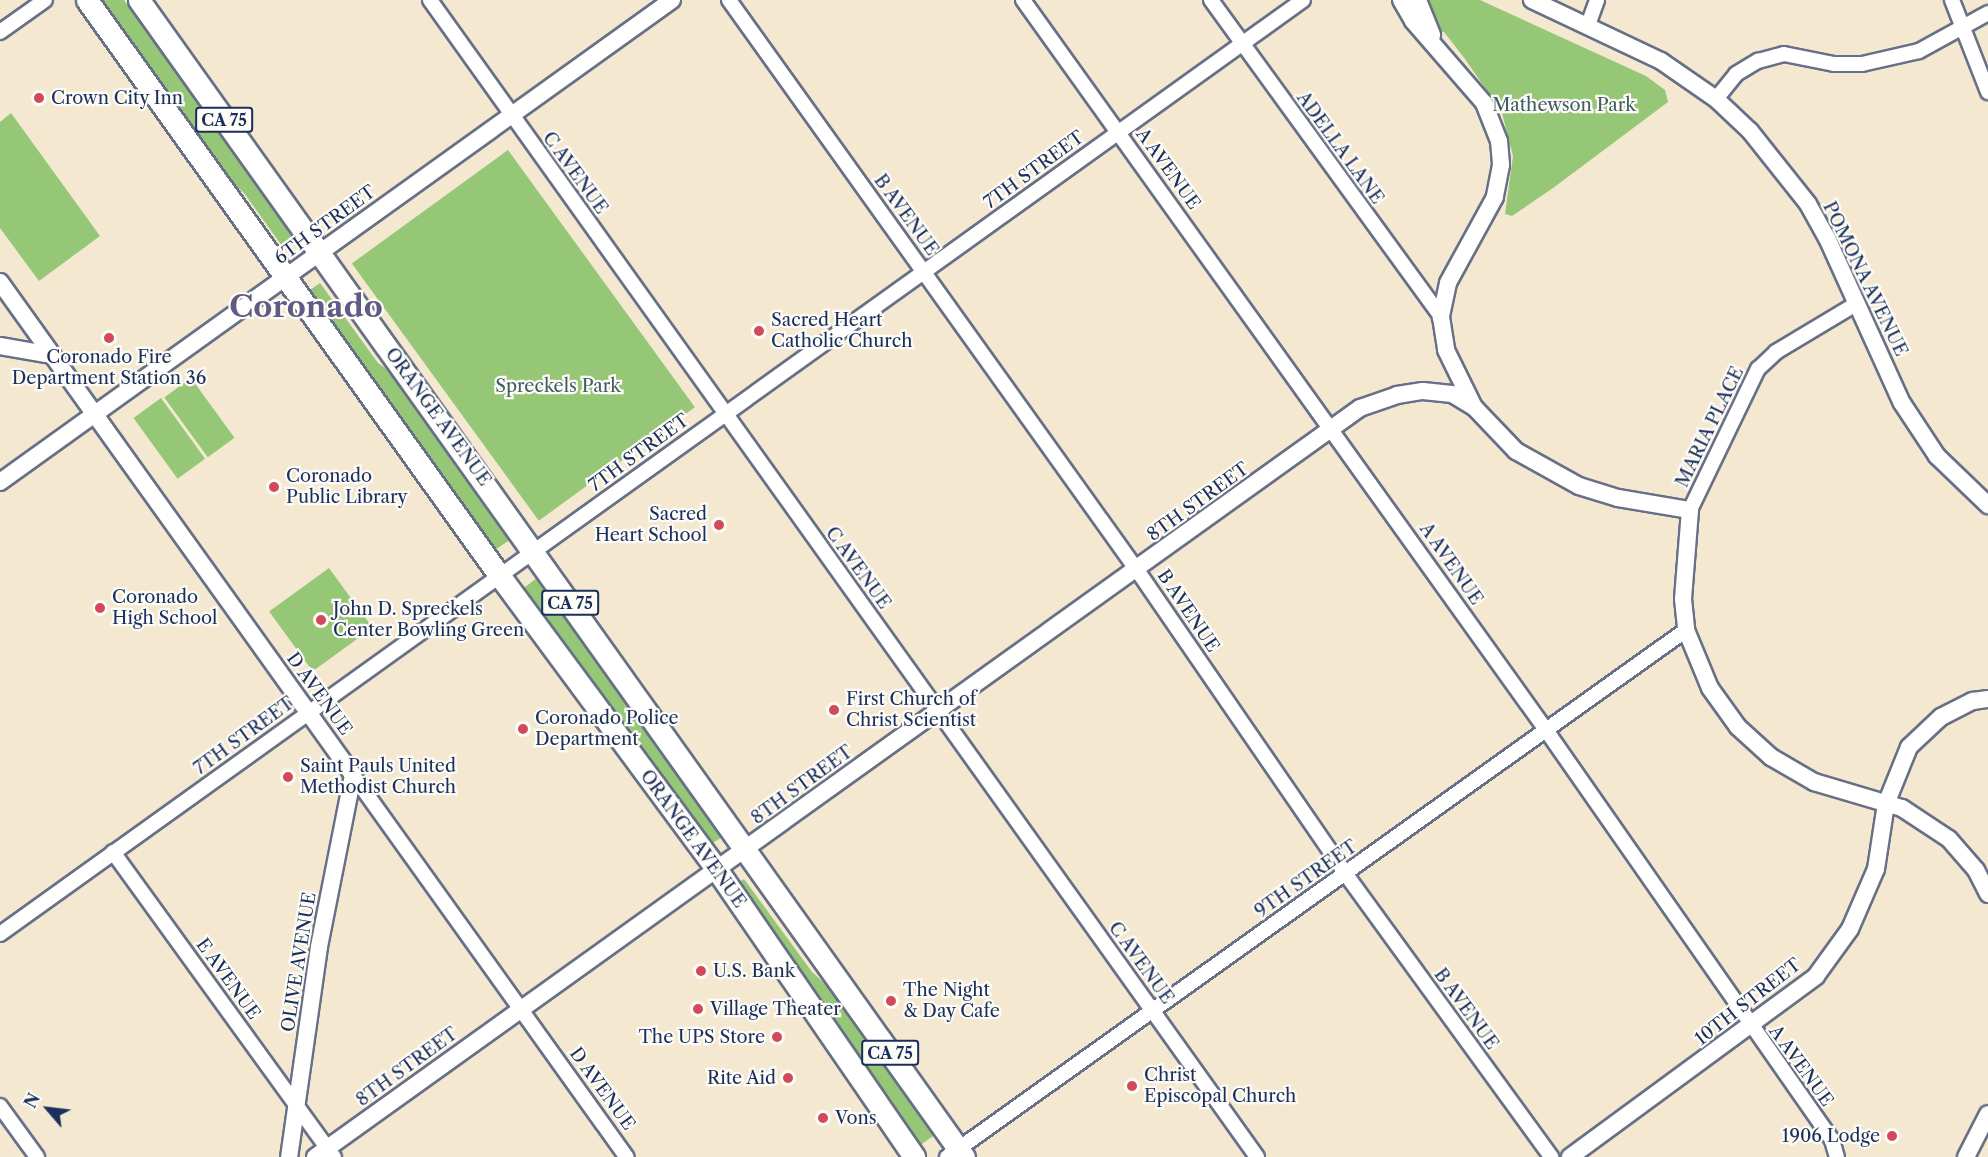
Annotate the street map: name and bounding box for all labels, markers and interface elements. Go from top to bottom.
place label: Crown City Inn [51,87,184,109]
street label: ADELLA LANE [1292,87,1388,209]
marker: Crown City Inn [32,91,46,105]
park label: Mathewson Park [1492,94,1636,116]
road number: CA 75 [194,107,254,133]
street label: A AVENUE [1131,124,1205,214]
street label: 7TH STREET [980,126,1088,214]
street label: C AVENUE [538,127,612,219]
street label: B AVENUE [869,170,943,260]
street label: 6TH STREET [270,181,380,269]
street label: POMONA AVENUE [1818,198,1912,360]
district label: Coronado [229,289,383,325]
place label: Sacred Heart Catholic Church [771,310,912,352]
marker: Sacred Heart Catholic Church [752,324,766,338]
marker: Coronado Fire Department Station 36 [102,331,116,345]
street label: ORANGE AVENUE [380,343,496,491]
place label: Coronado Fire Department Station 36 [12,347,206,389]
street label: MARIA PLACE [1671,363,1749,491]
park label: Spreckels Park [495,375,621,397]
street label: 7TH STREET [585,409,693,497]
street label: 8TH STREET [1143,458,1253,546]
place label: Coronado Public Library [286,466,408,508]
marker: Coronado Public Library [267,480,281,494]
place label: Sacred Heart School [595,504,707,546]
marker: Sacred Heart School [712,518,726,532]
street label: A AVENUE [1414,518,1488,610]
street label: C AVENUE [821,522,895,614]
street label: B AVENUE [1152,565,1224,657]
place label: Coronado High School [112,587,217,630]
road number: CA 75 [540,590,600,616]
place label: John D. Spreckels Center Bowling Green [333,599,525,642]
marker: Coronado High School [93,601,107,615]
marker: John D. Spreckels Center Bowling Green [314,613,328,627]
street label: D AVENUE [282,648,356,740]
place label: First Church of Christ Scientist [846,689,976,732]
street label: 7TH STREET [190,692,298,780]
marker: First Church of Christ Scientist [827,703,841,717]
place label: Coronado Police Department [535,708,679,750]
marker: Coronado Police Department [516,722,530,736]
street label: 8TH STREET [747,741,857,829]
place label: Saint Pauls United Methodist Church [300,756,456,798]
street label: ORANGE AVENUE [635,765,751,913]
marker: Saint Pauls United Methodist Church [281,770,295,784]
street label: 9TH STREET [1251,836,1361,922]
street label: OLIVE AVENUE [277,890,321,1034]
street label: C AVENUE [1104,917,1178,1009]
street label: E AVENUE [191,934,265,1024]
street label: 10TH STREET [1691,954,1805,1050]
place label: U.S. Bank [713,960,795,982]
marker: U.S. Bank [694,964,708,978]
street label: B AVENUE [1429,964,1503,1054]
place label: The Night & Day Cafe [903,980,1000,1022]
marker: The Night & Day Cafe [884,994,898,1008]
place label: Village Theater [710,998,841,1020]
marker: Village Theater [691,1002,705,1016]
street label: A AVENUE [1764,1021,1838,1111]
street label: 8TH STREET [352,1023,462,1111]
place label: The UPS Store [638,1026,765,1048]
marker: The UPS Store [770,1030,784,1044]
road number: CA 75 [860,1040,920,1066]
street label: D AVENUE [565,1043,639,1135]
place label: Christ Episcopal Church [1144,1065,1296,1108]
place label: Rite Aid [706,1067,776,1089]
marker: Rite Aid [781,1071,795,1085]
north arrow [18,1079,78,1139]
marker: Christ Episcopal Church [1125,1079,1139,1093]
text: N [20,1090,44,1111]
place label: Vons [835,1107,877,1129]
marker: Vons [816,1111,830,1125]
place label: 1906 Lodge [1782,1125,1880,1147]
marker: 1906 Lodge [1885,1129,1899,1143]

